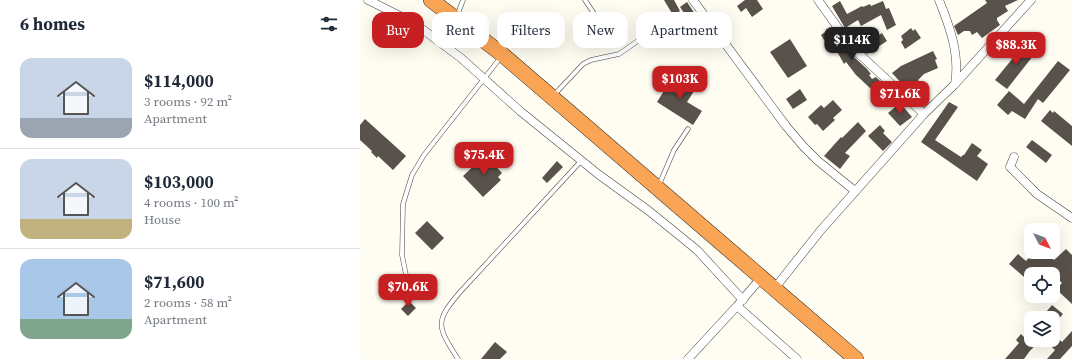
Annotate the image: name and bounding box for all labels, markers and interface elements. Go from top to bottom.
text: 6 homes [20,12,85,36]
chip: Buy [372,12,424,48]
chip: Rent [432,12,489,48]
chip: Filters [497,12,565,48]
chip: New [573,12,628,48]
chip: Apartment [636,12,732,48]
icon: filters [318,13,340,35]
pin: $114K [824,27,880,61]
text: $114K [833,31,871,48]
pin: $88.3K [983,32,1049,66]
text: $88.3K [995,36,1037,53]
pin: $103K [652,66,708,100]
text: $114,000 [144,69,214,93]
text: $103K [661,70,699,87]
icon: home [52,74,100,122]
pin: $71.6K [867,81,933,115]
text: $71.6K [879,85,921,102]
text: 3 rooms · 92 m² [144,93,232,110]
text: Apartment [144,110,207,127]
pin: $75.4K [451,142,517,176]
text: $75.4K [463,146,505,163]
text: $103,000 [144,170,214,194]
icon: home [52,175,100,223]
text: 4 rooms · 100 m² [144,194,239,211]
text: House [144,211,181,228]
north arrow [1024,223,1060,259]
map controls [1024,223,1060,347]
button: locate [1024,267,1060,303]
text: $71,600 [144,270,204,294]
pin: $70.6K [375,274,441,308]
icon: home [52,275,100,323]
text: $70.6K [387,278,429,295]
text: 2 rooms · 58 m² [144,294,232,311]
text: Apartment [144,311,207,328]
button: layers [1024,311,1060,347]

